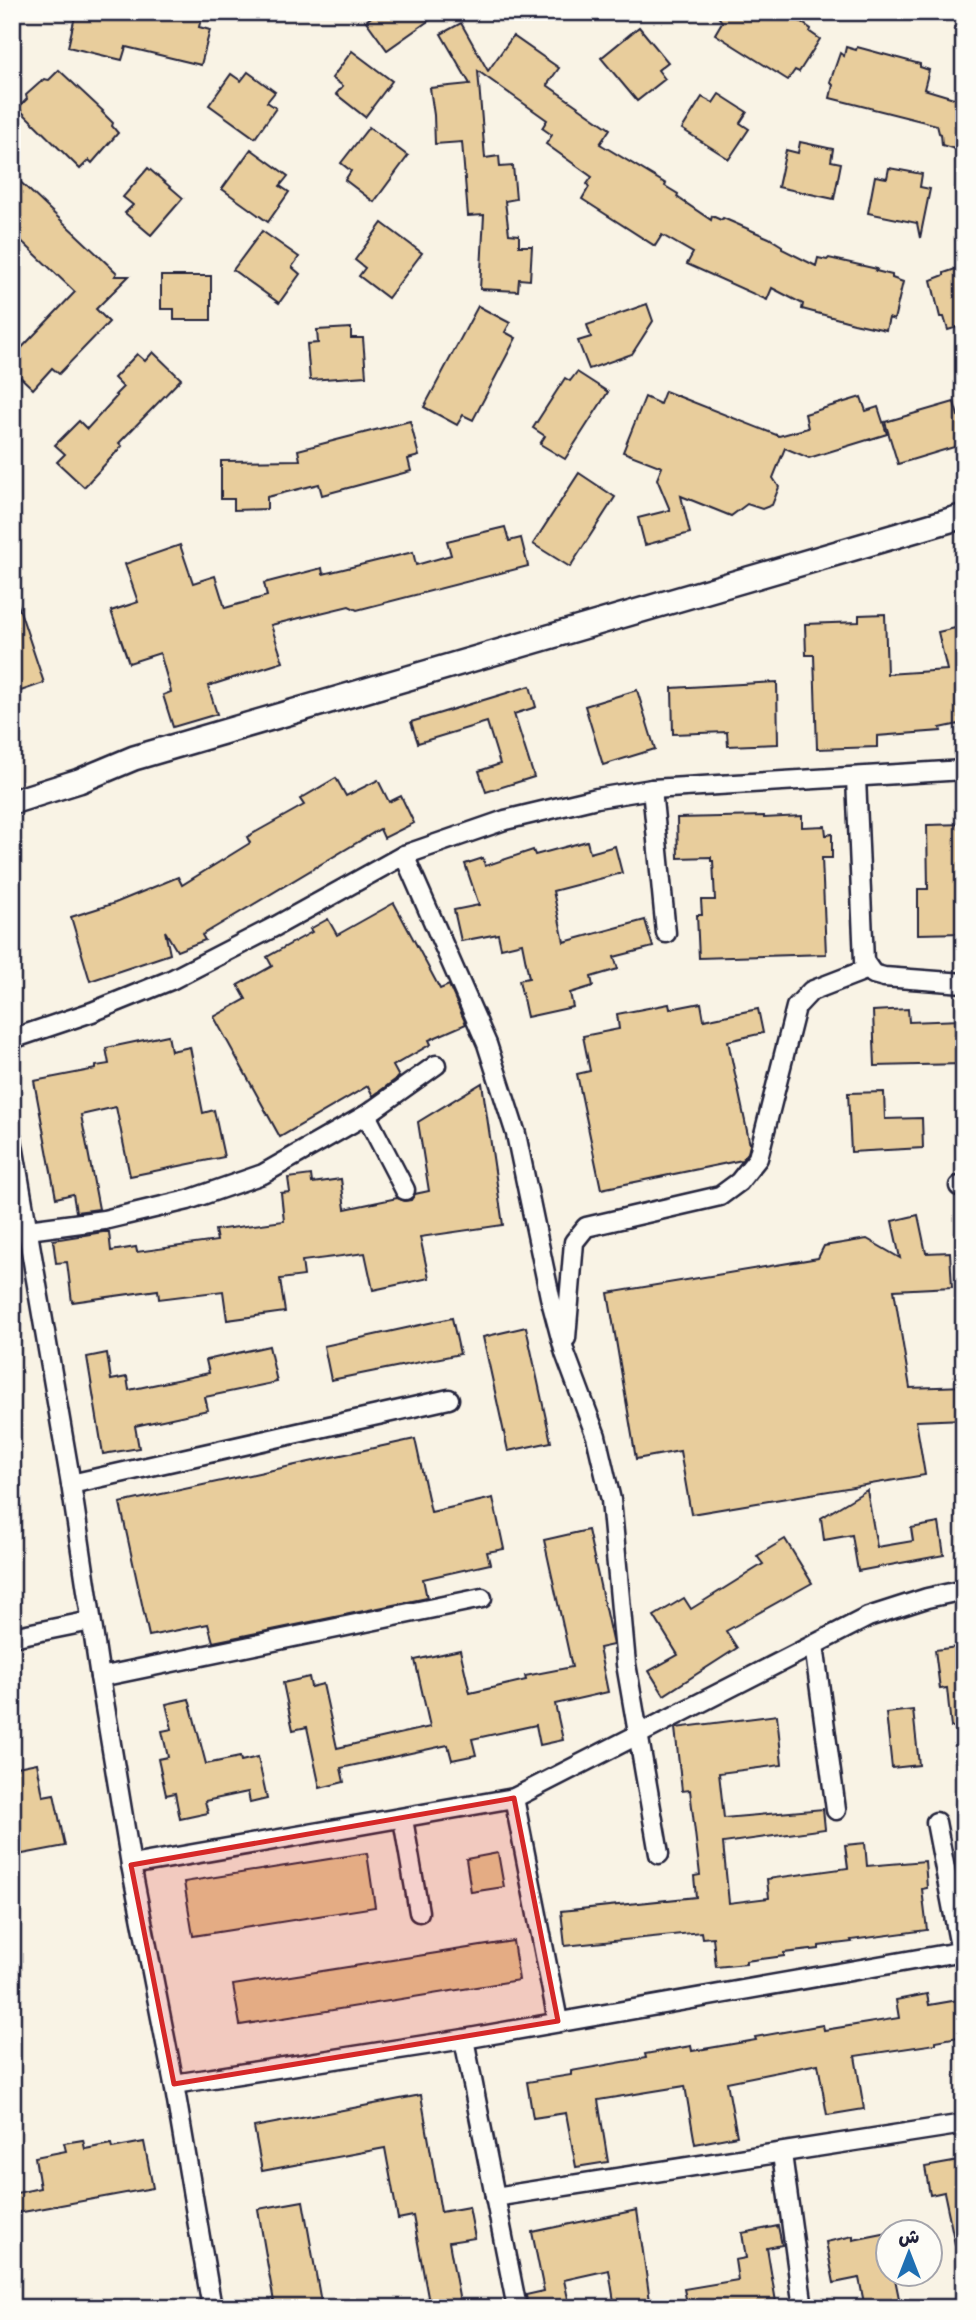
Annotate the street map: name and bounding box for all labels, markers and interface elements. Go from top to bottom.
north arrow [874,2218,944,2288]
text: ش [899,2228,920,2251]

